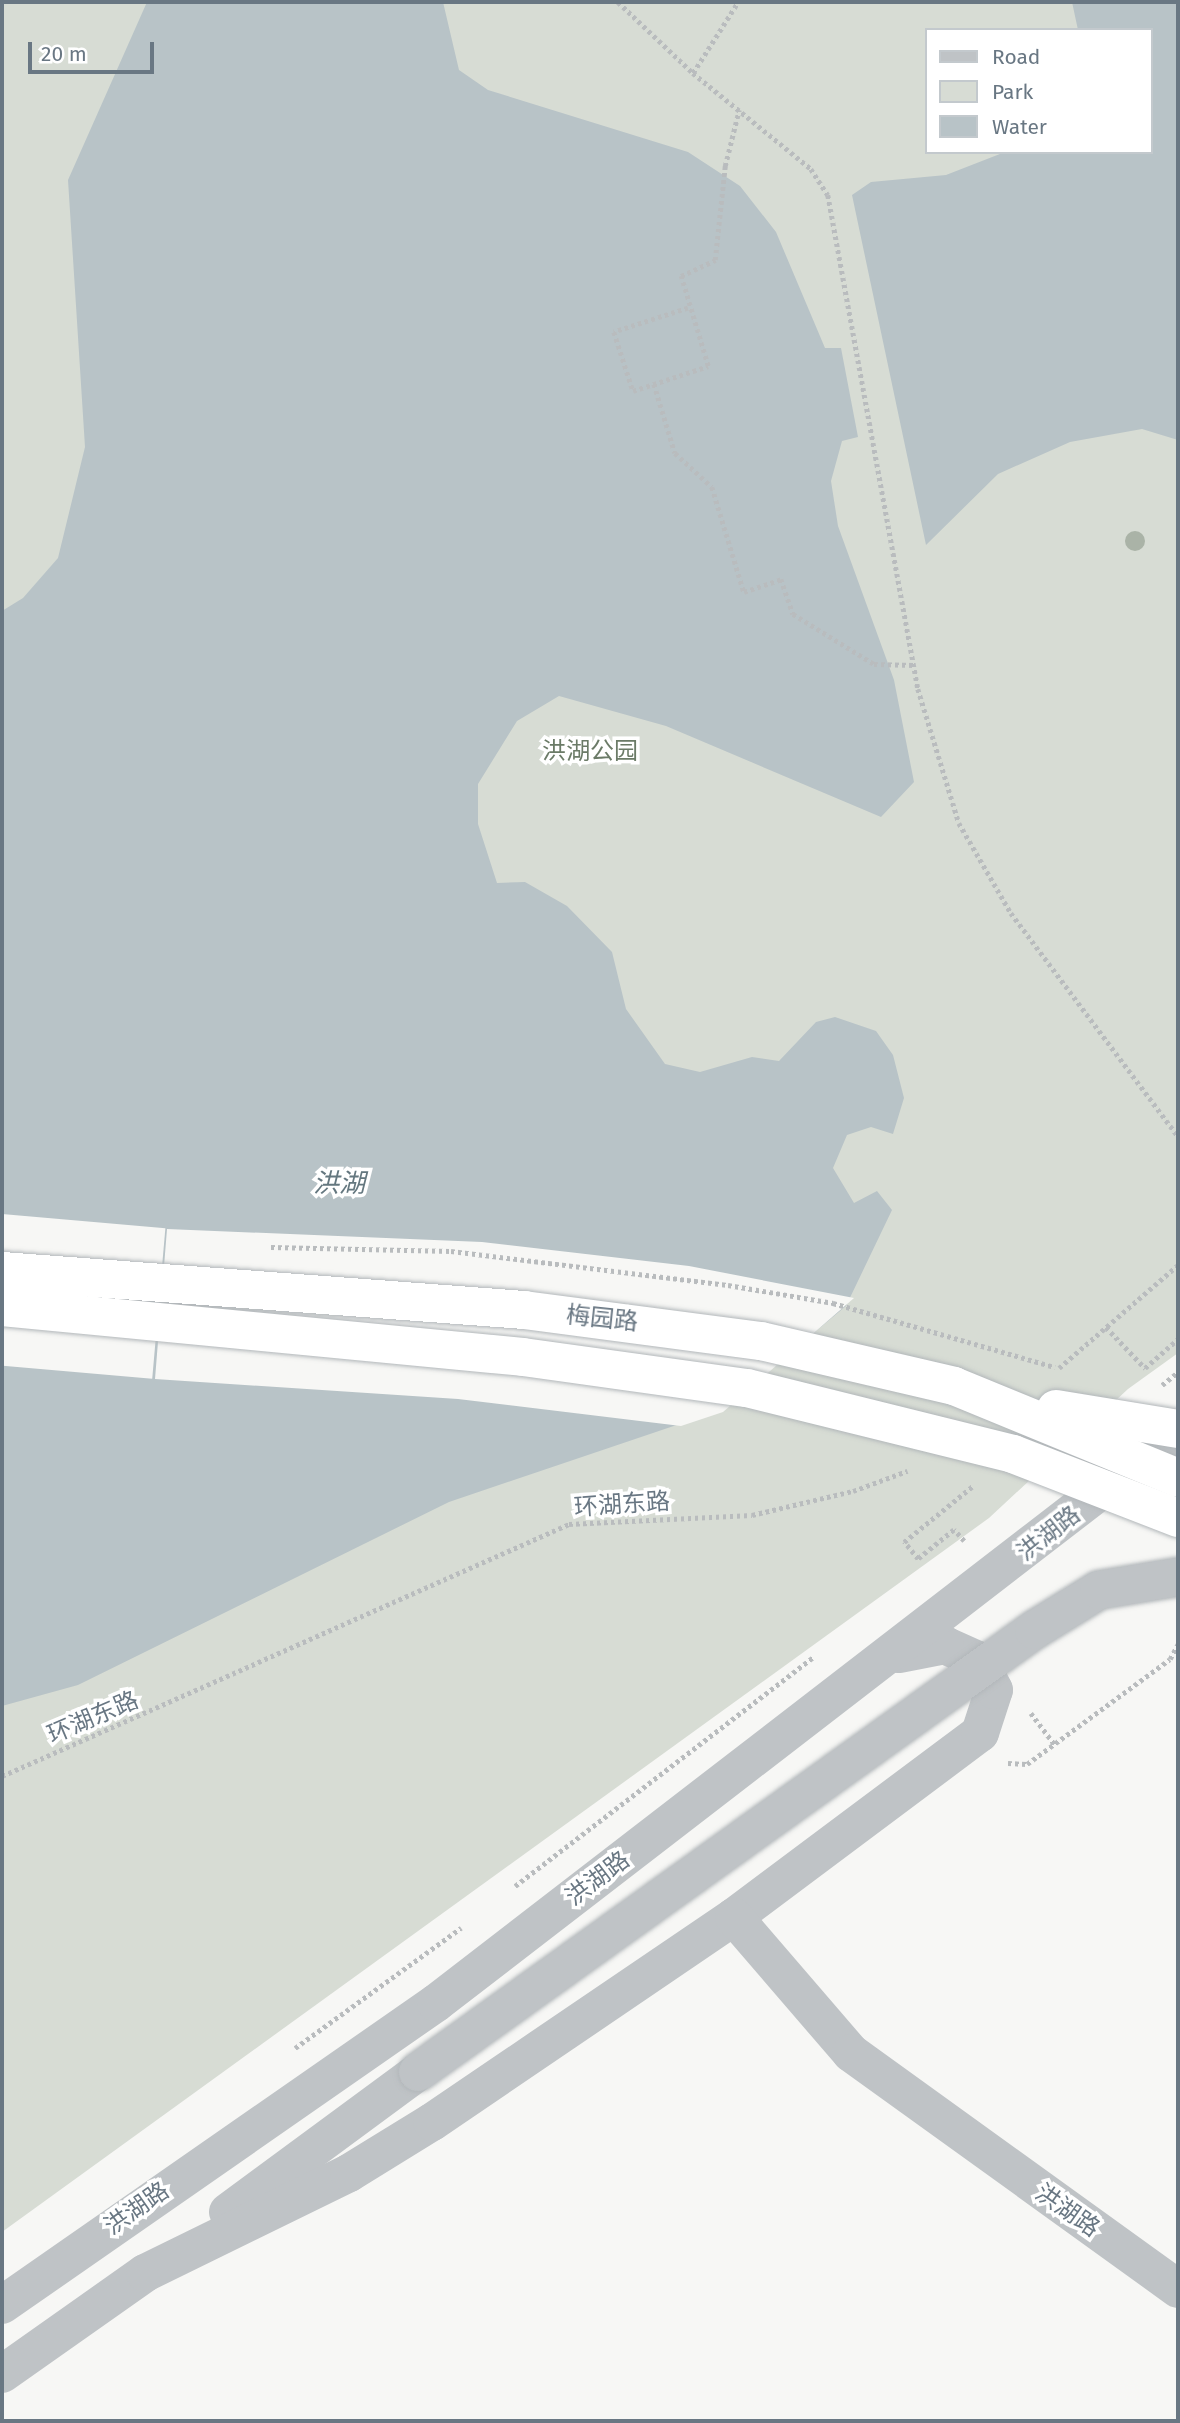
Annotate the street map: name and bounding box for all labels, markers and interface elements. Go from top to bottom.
scale bar [32,28,158,72]
legend [925,28,1152,154]
text: 20 m [41,41,87,67]
text: Road [992,44,1040,70]
text: Park [992,79,1033,105]
text: Water [992,114,1047,140]
park label: 洪湖公园 [542,738,638,766]
water label: 洪湖 [313,1168,365,1200]
street label: 梅园路 [565,1301,639,1337]
street label: 环湖东路 [573,1487,671,1523]
street label: 洪湖路 [1012,1500,1086,1568]
street label: 环湖东路 [43,1686,143,1750]
street label: 洪湖路 [561,1846,635,1912]
street label: 洪湖路 [99,2177,175,2241]
street label: 洪湖路 [1029,2179,1105,2243]

